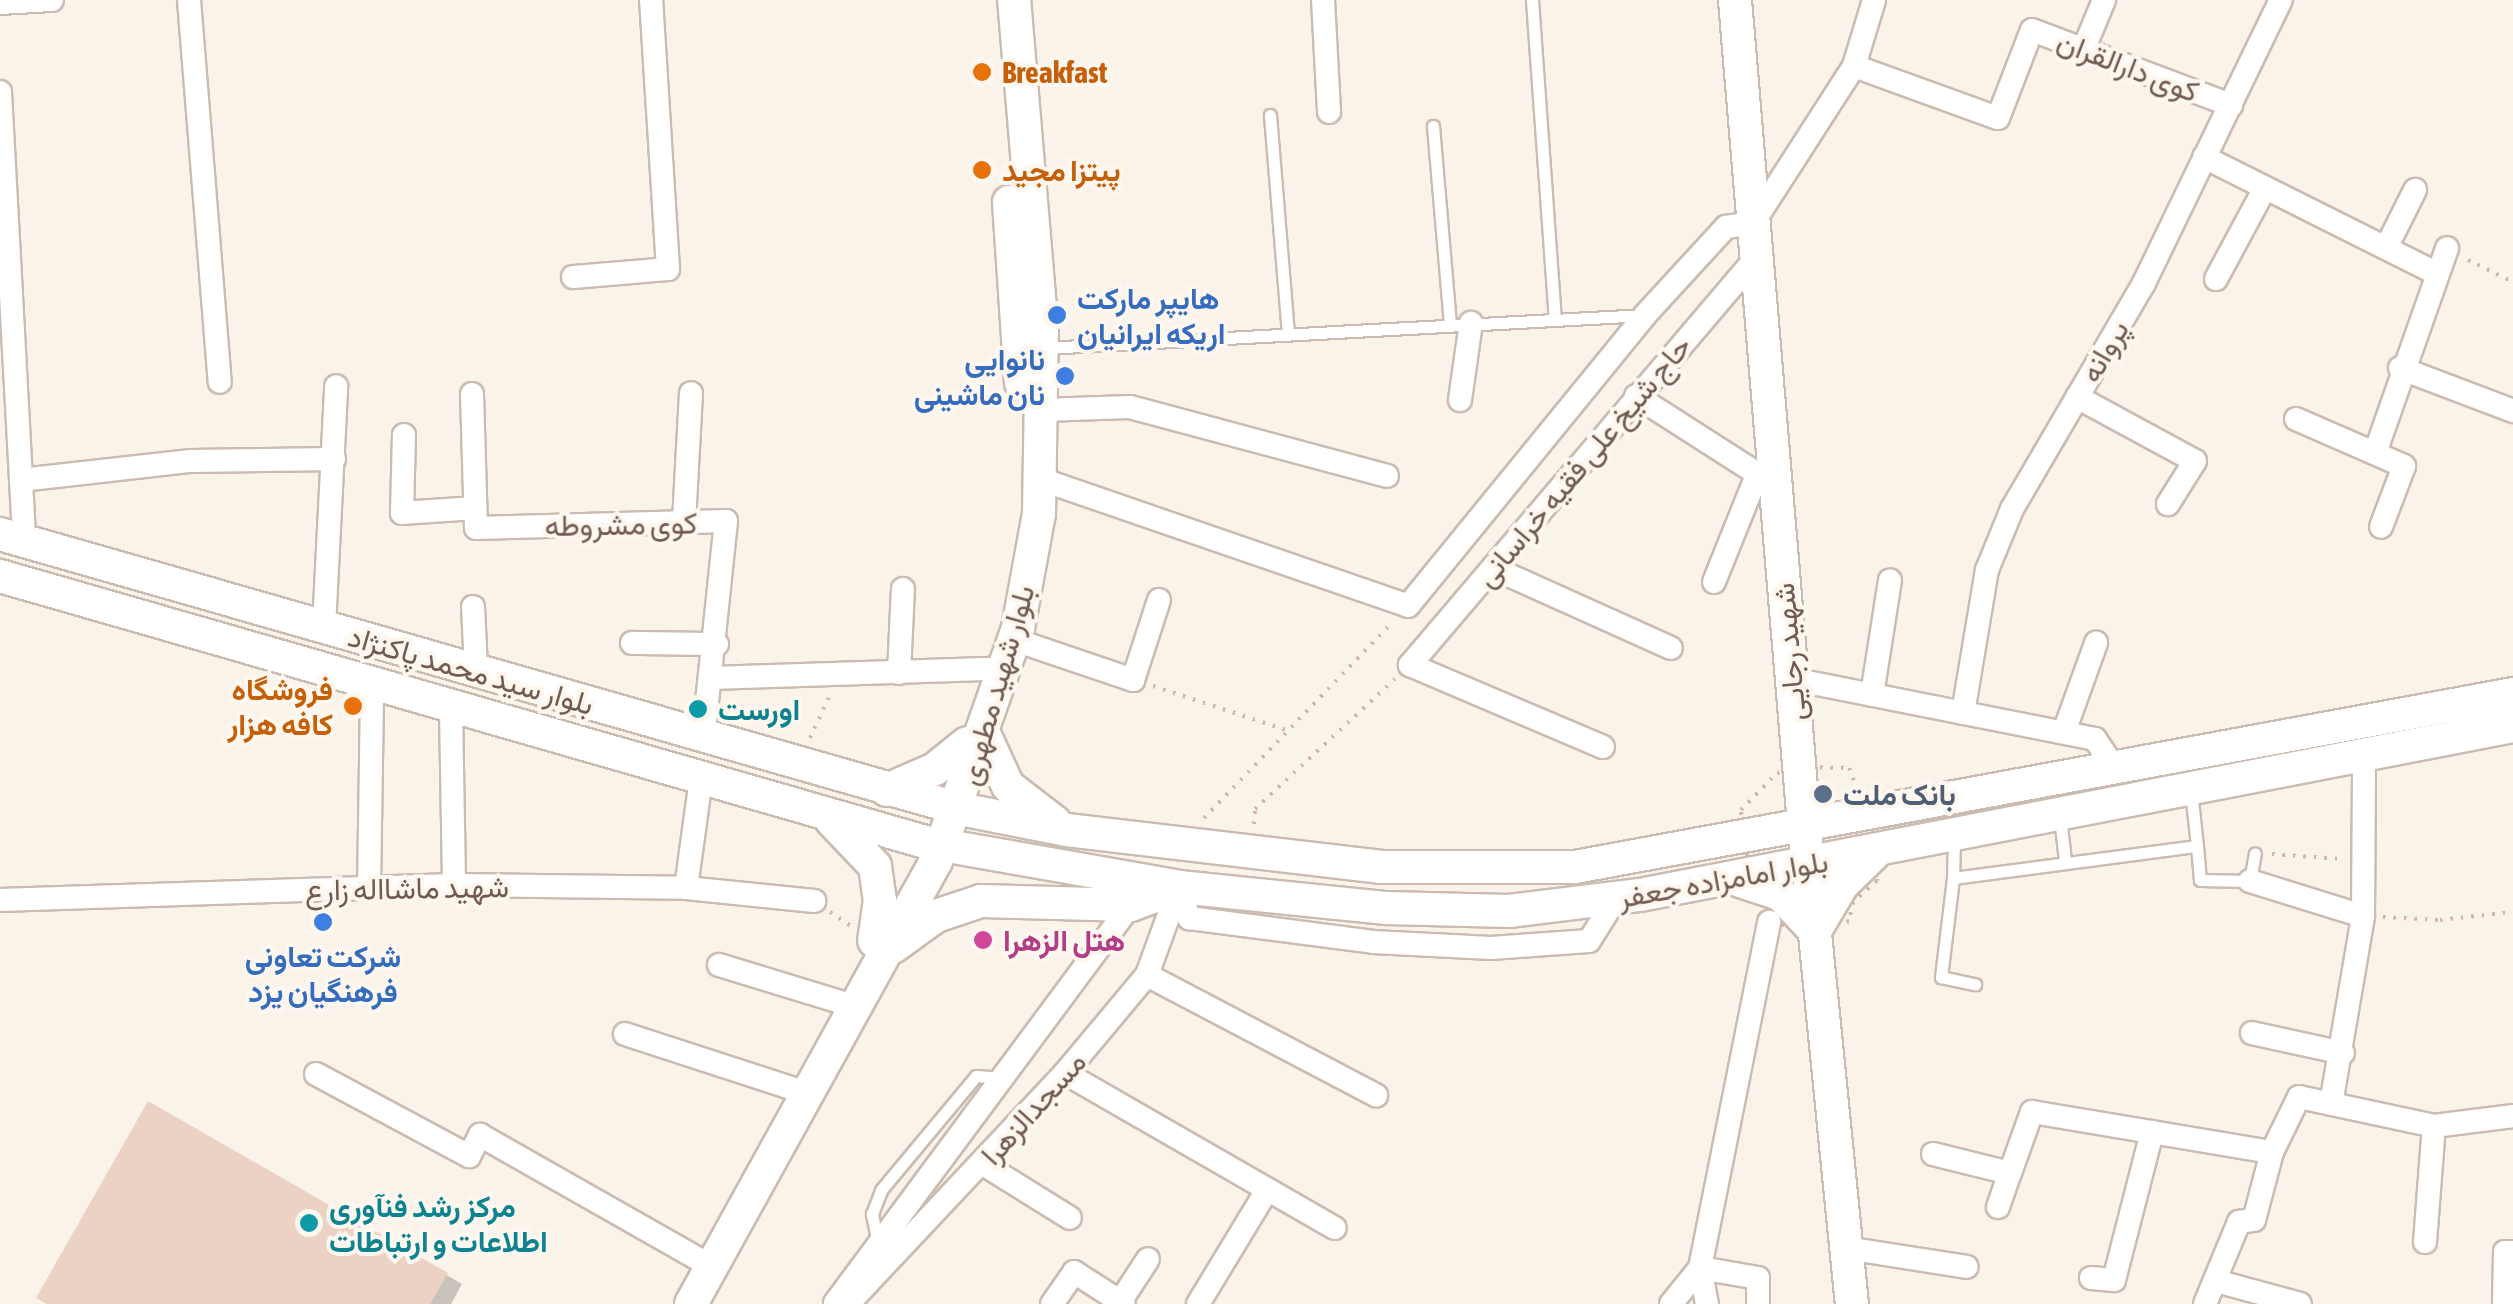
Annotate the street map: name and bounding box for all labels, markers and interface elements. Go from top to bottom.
street label: کوی دارالقران [2052,23,2204,109]
place label: Breakfast [1002,54,1107,90]
marker: Breakfast [971,61,993,83]
place label: پیتزا مجید [1002,152,1121,188]
marker: پیتزا مجید [971,159,993,181]
place label: هایپر مارکت اریکه ایرانیان [1077,280,1226,350]
marker: هایپر مارکت اریکه ایرانیان [1046,304,1068,326]
street label: پروانه [2072,313,2136,389]
street label: حاج شیخ علی فقیه خراسانی [1467,328,1699,594]
place label: نانوایی نان ماشینی [914,341,1045,412]
marker: نانوایی نان ماشینی [1054,365,1076,387]
street label: کوی مشروطه [544,505,698,543]
street label: بلوار شهید مطهری [950,581,1042,789]
street label: شهید رجایی [1765,582,1813,722]
street label: بلوار سید محمد پاکنژاد [344,618,598,722]
place label: فروشگاه کافه هزار [227,671,333,742]
place label: اورست [718,691,800,727]
marker: فروشگاه کافه هزار [342,695,364,717]
marker: اورست [687,698,709,720]
place label: بانک ملت [1843,776,1956,812]
marker: بانک ملت [1812,783,1834,805]
street label: بلوار امامزاده جعفر [1615,843,1831,915]
street label: شهید ماشااله زارع [305,868,509,908]
marker: شرکت تعاونی فرهنگیان یزد [312,911,334,933]
place label: هتل الزهرا [1003,922,1125,958]
marker: هتل الزهرا [972,929,994,951]
place label: شرکت تعاونی فرهنگیان یزد [245,938,401,1008]
street label: مسجدالزهرا [973,1044,1093,1172]
place label: مرکز رشد فنآوری اطلاعات و ارتباطات [329,1188,548,1258]
marker: مرکز رشد فنآوری اطلاعات و ارتباطات [298,1212,320,1234]

